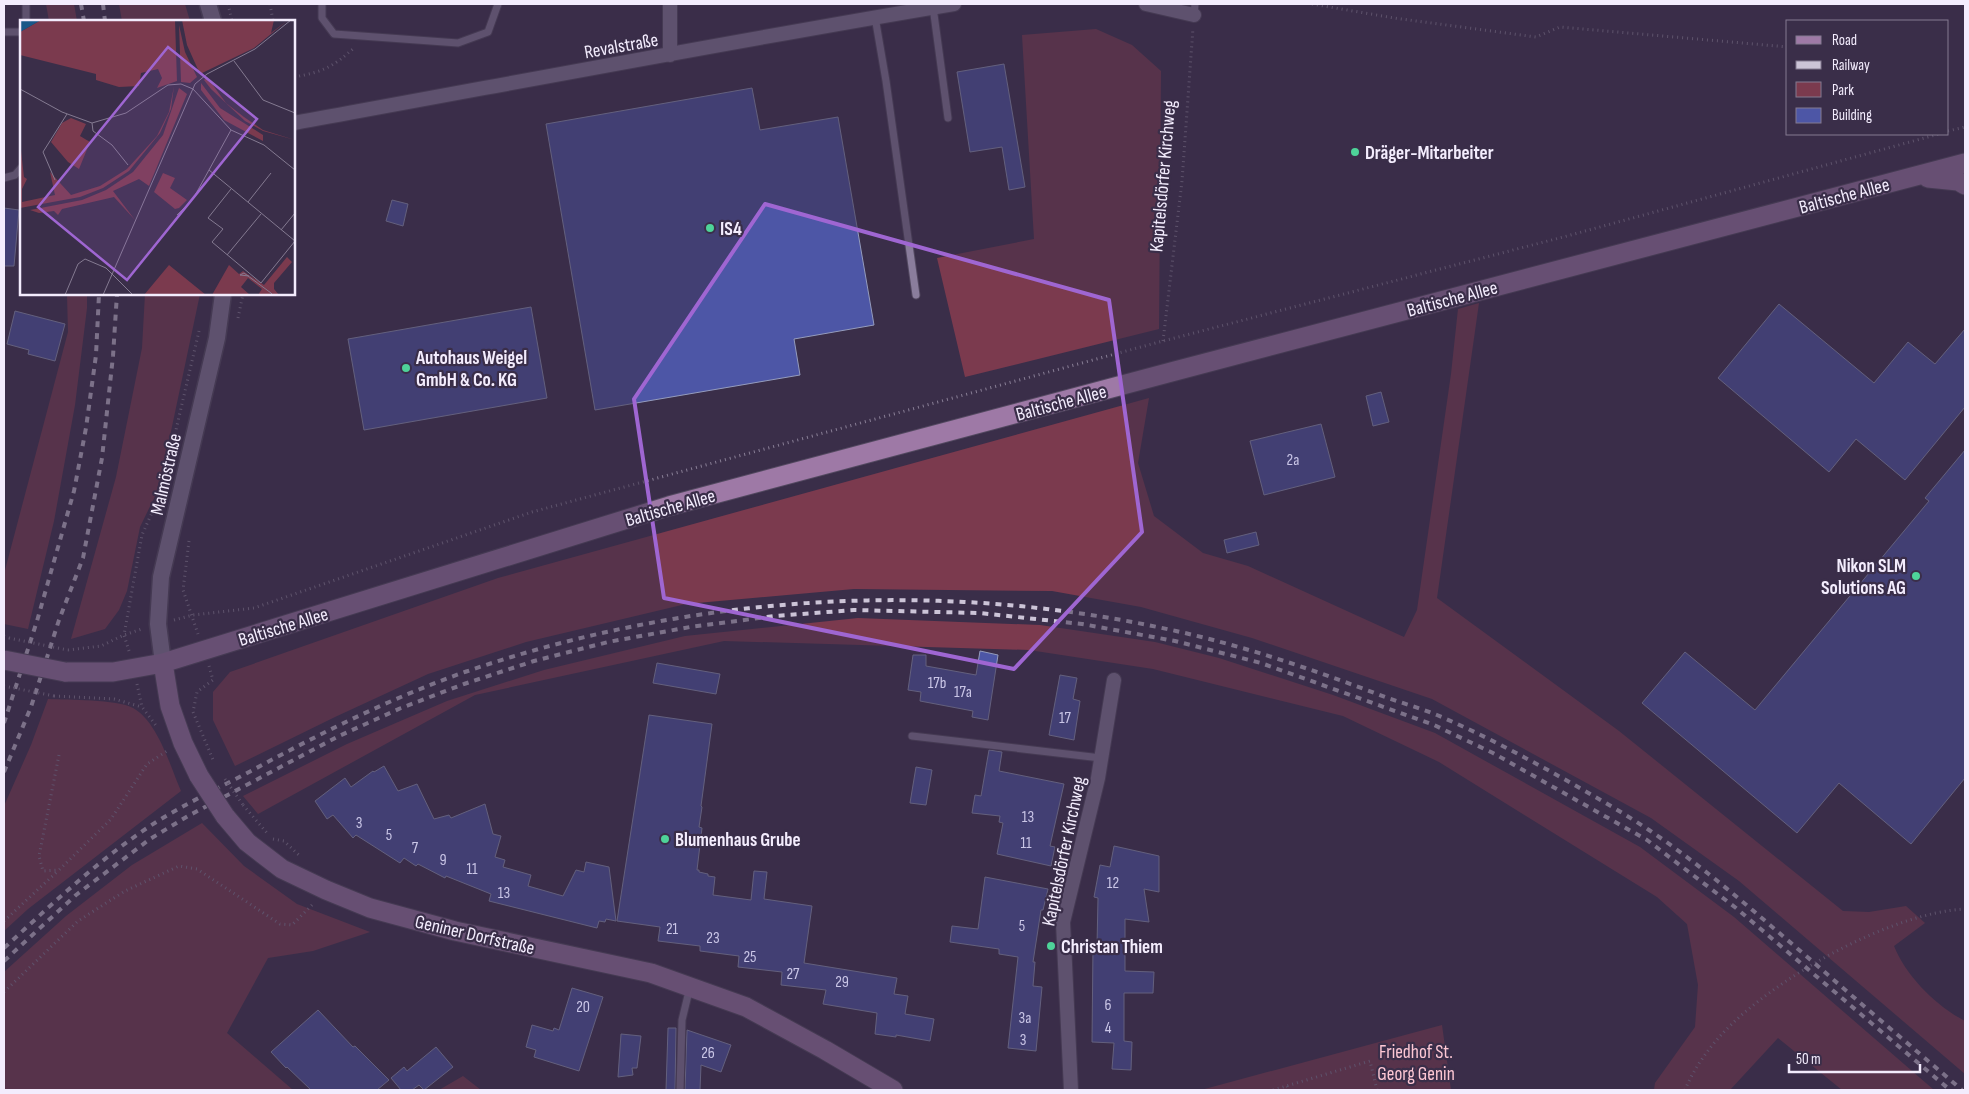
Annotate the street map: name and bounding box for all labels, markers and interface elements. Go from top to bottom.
inset map [20,20,295,295]
legend [1786,20,1949,135]
street label: Revalstraße [582,29,660,64]
text: Road [1832,31,1857,50]
text: Railway [1832,56,1870,75]
text: Park [1832,81,1854,100]
street label: Kapitelsdörfer Kirchweg [1145,99,1182,253]
text: Building [1832,106,1872,125]
place label: Dräger-Mitarbeiter [1365,142,1494,165]
marker: Dräger-Mitarbeiter [1349,146,1361,158]
street label: Baltische Allee [1797,173,1892,220]
place label: IS4 [720,218,742,241]
marker: IS4 [704,222,716,234]
street label: Baltische Allee [1405,276,1500,323]
place label: Autohaus Weigel GmbH & Co. KG [415,347,527,392]
marker: Autohaus Weigel GmbH & Co. KG [400,362,412,374]
street label: Baltische Allee [1014,380,1109,427]
street label: Malmöstraße [146,431,187,517]
house number: 2a [1287,451,1299,470]
street label: Baltische Allee [623,485,718,532]
place label: Nikon SLM Solutions AG [1821,555,1906,600]
marker: Nikon SLM Solutions AG [1910,570,1922,582]
street label: Baltische Allee [236,603,331,652]
house number: 17b [928,674,946,693]
house number: 17a [954,683,972,702]
house number: 17 [1059,709,1072,728]
street label: Kapitelsdörfer Kirchweg [1037,774,1092,928]
house number: 13 [1022,808,1034,827]
house number: 3 [356,814,362,833]
house number: 5 [386,826,392,845]
place label: Blumenhaus Grube [675,829,801,852]
marker: Blumenhaus Grube [659,833,671,845]
house number: 11 [1020,834,1032,853]
house number: 7 [412,839,419,858]
house number: 9 [439,851,447,870]
house number: 11 [466,860,478,879]
house number: 12 [1107,874,1119,893]
house number: 13 [498,884,510,903]
street label: Geniner Dorfstraße [413,911,537,960]
house number: 5 [1019,917,1025,936]
house number: 21 [666,920,679,939]
house number: 23 [706,929,720,948]
place label: Christan Thiem [1061,936,1163,959]
marker: Christan Thiem [1045,940,1057,952]
house number: 25 [743,948,757,967]
house number: 27 [786,965,800,984]
house number: 29 [835,973,849,992]
house number: 6 [1104,996,1112,1015]
house number: 20 [576,998,590,1017]
house number: 3a [1019,1009,1031,1028]
house number: 4 [1105,1019,1112,1038]
house number: 3 [1020,1031,1026,1050]
park label: Friedhof St. Georg Genin [1377,1041,1455,1086]
scale bar [1789,1042,1920,1074]
house number: 26 [701,1044,715,1063]
text: 50 m [1796,1050,1821,1069]

